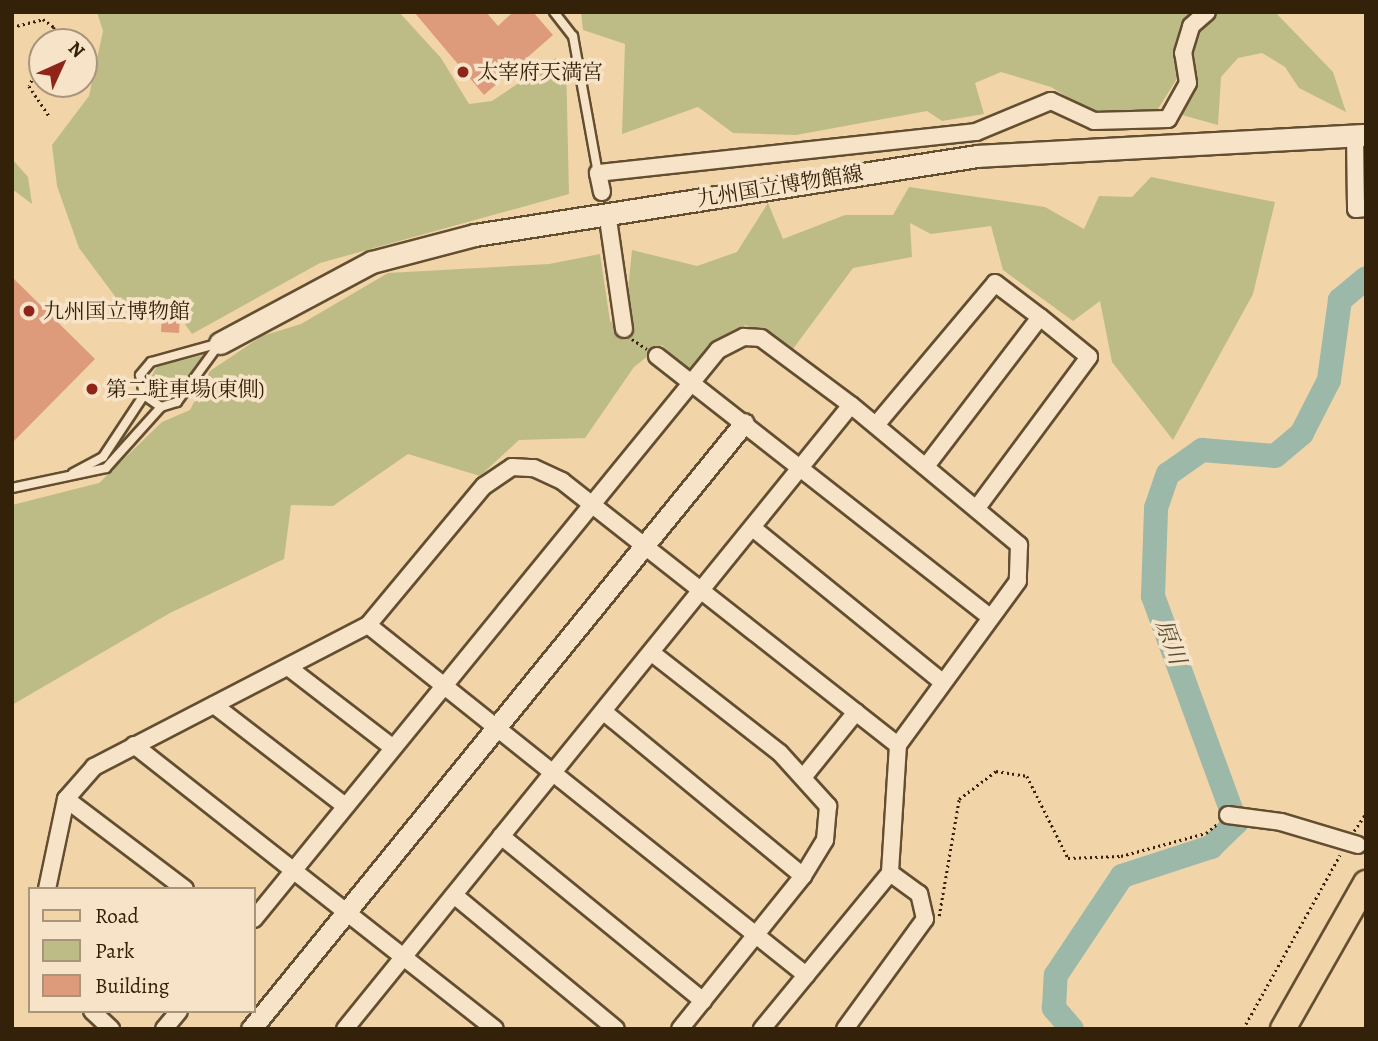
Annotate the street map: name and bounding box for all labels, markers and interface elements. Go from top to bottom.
north arrow [28,28,98,98]
text: N [62,35,91,64]
place label: 太宰府天満宮 [477,59,603,85]
marker: 太宰府天満宮 [455,64,471,80]
street label: 九州国立博物館線 [695,160,865,212]
place label: 九州国立博物館 [43,298,190,324]
marker: 九州国立博物館 [21,303,37,319]
place label: 第二駐車場(東側) [106,376,265,402]
marker: 第二駐車場(東側) [84,381,100,397]
water label: 原川 [1149,616,1191,668]
legend [28,887,256,1013]
text: Road [95,902,139,930]
text: Park [95,937,134,965]
text: Building [95,972,169,1000]

